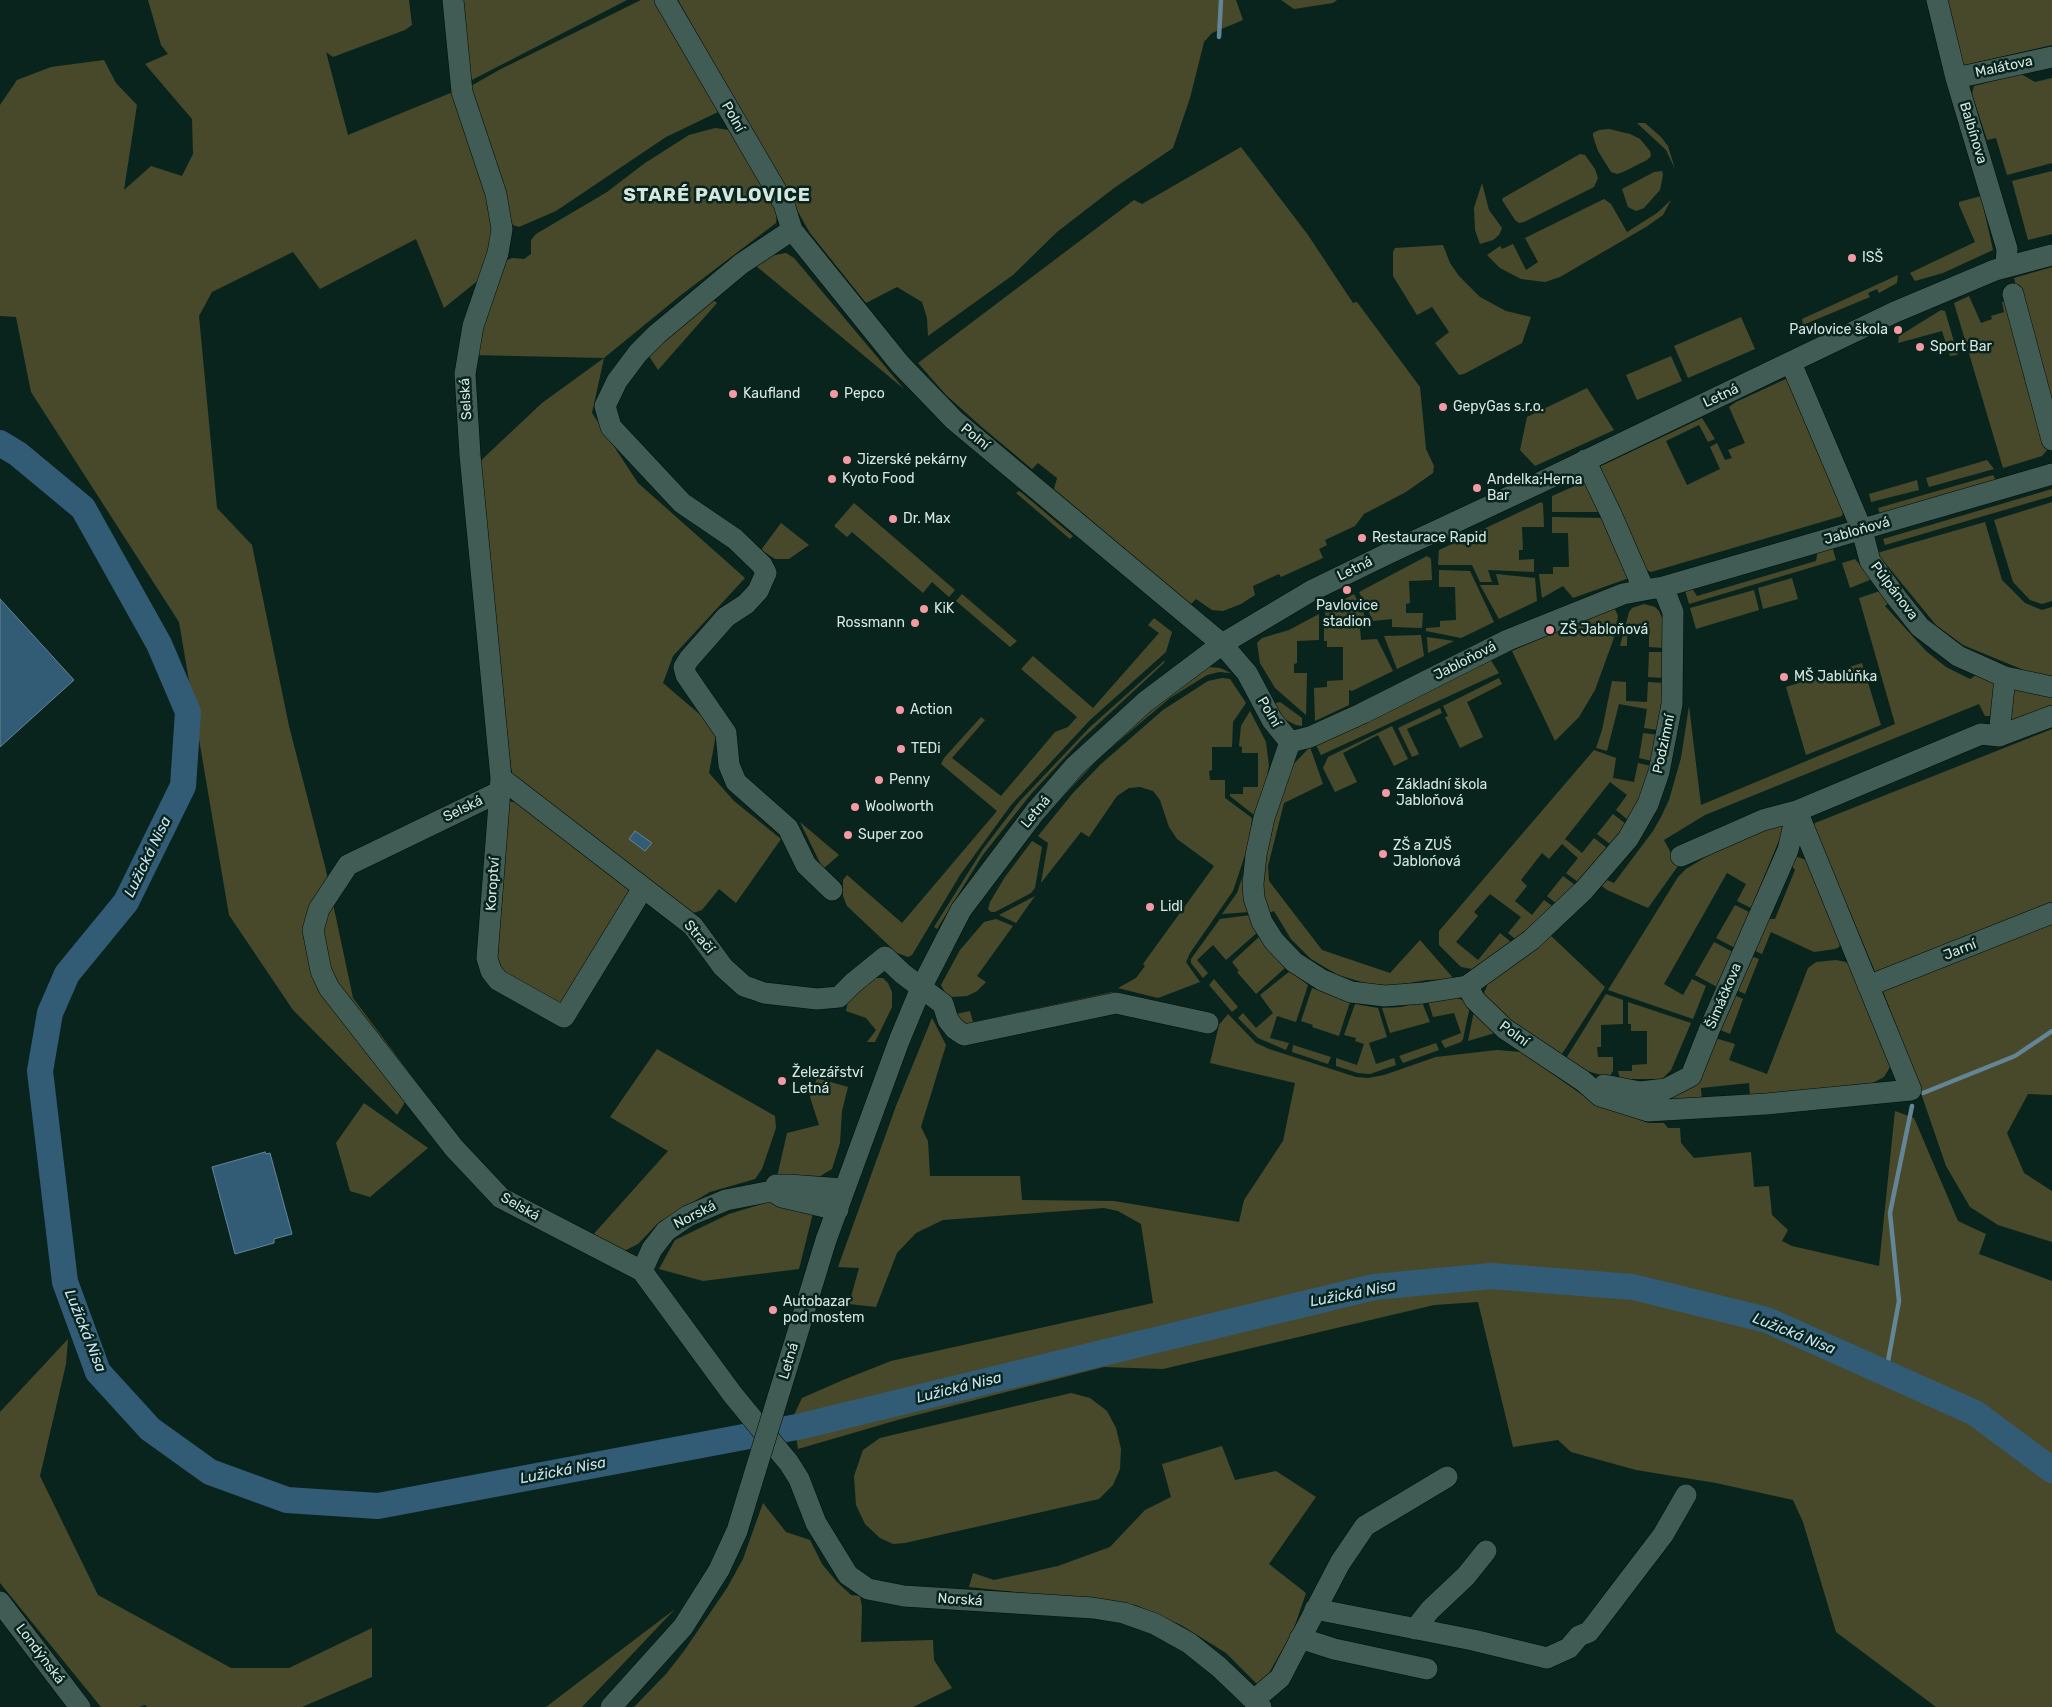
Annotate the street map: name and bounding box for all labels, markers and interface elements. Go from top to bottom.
street label: Malátova [1974,53,2034,81]
street label: Polní [718,99,748,135]
street label: Balbínova [1956,100,1990,166]
district label: STARÉ PAVLOVICE [621,185,813,207]
place label: ISŠ [1862,250,1883,266]
marker: ISŠ [1846,252,1858,264]
place label: Pavlovice škola [1789,322,1888,338]
marker: Pavlovice škola [1892,324,1904,336]
place label: Sport Bar [1930,339,1992,355]
marker: Sport Bar [1914,341,1926,353]
street label: Selská [457,378,475,420]
street label: Letná [1701,381,1741,411]
place label: Kaufland [743,386,800,402]
place label: Pepco [844,386,885,402]
marker: Kaufland [727,388,739,400]
marker: Pepco [828,388,840,400]
place label: GepyGas s.r.o. [1453,399,1544,415]
marker: GepyGas s.r.o. [1437,401,1449,413]
street label: Polní [957,420,993,454]
place label: Jizerské pekárny [857,452,967,468]
marker: Jizerské pekárny [841,454,853,466]
place label: Kyoto Food [842,471,915,487]
place label: Andelka;Herna Bar [1487,472,1582,504]
marker: Kyoto Food [826,473,838,485]
marker: Andelka;Herna Bar [1471,482,1483,494]
place label: Dr. Max [903,511,951,527]
marker: Dr. Max [887,513,899,525]
street label: Jabloňová [1822,514,1892,548]
place label: Restaurace Rapid [1372,530,1487,546]
marker: Restaurace Rapid [1356,532,1368,544]
street label: Letná [1335,553,1375,585]
street label: Půlpánova [1867,559,1921,623]
marker: Pavlovice stadion [1341,584,1353,596]
place label: Pavlovice stadion [1316,598,1378,630]
place label: KiK [934,601,954,617]
marker: KiK [918,603,930,615]
place label: Rossmann [836,615,905,631]
marker: Rossmann [909,617,921,629]
place label: ZŠ Jabloňová [1560,622,1648,638]
marker: ZŠ Jabloňová [1544,624,1556,636]
street label: Jabloňová [1431,638,1499,684]
place label: MŠ Jablůňka [1794,669,1877,685]
marker: MŠ Jablůňka [1778,671,1790,683]
street label: Polní [1254,694,1284,730]
place label: Action [910,702,952,718]
marker: Action [894,704,906,716]
street label: Podzimní [1650,713,1678,775]
place label: TEDi [911,741,941,757]
marker: TEDi [895,743,907,755]
place label: Penny [889,772,930,788]
marker: Penny [873,774,885,786]
place label: Základní škola Jabloňová [1396,777,1487,810]
marker: Základní škola Jabloňová [1380,787,1392,799]
street label: Selská [440,792,486,826]
street label: Letná [1018,792,1054,832]
place label: Woolworth [865,799,934,815]
marker: Woolworth [849,801,861,813]
water label: Lužická Nisa [121,814,175,900]
place label: Super zoo [858,827,923,843]
marker: Super zoo [842,829,854,841]
place label: ZŠ a ZUŠ Jablońová [1393,838,1461,870]
marker: ZŠ a ZUŠ Jablońová [1377,848,1389,860]
street label: Koroptví [483,856,503,912]
place label: Lidl [1160,899,1183,915]
marker: Lidl [1144,901,1156,913]
street label: Stračí [680,917,718,957]
street label: Jarní [1941,936,1979,964]
street label: Šimáčkova [1703,961,1745,1031]
street label: Polní [1496,1018,1532,1050]
place label: Železářství Letná [792,1065,863,1098]
marker: Železářství Letná [776,1075,788,1087]
street label: Selská [498,1189,542,1225]
street label: Norská [671,1197,719,1233]
water label: Lužická Nisa [1308,1277,1398,1311]
water label: Lužická Nisa [60,1287,110,1375]
place label: Autobazar pod mostem [783,1294,865,1326]
marker: Autobazar pod mostem [767,1304,779,1316]
water label: Lužická Nisa [1750,1309,1838,1359]
street label: Letná [776,1341,802,1381]
water label: Lužická Nisa [914,1369,1004,1407]
water label: Lužická Nisa [518,1454,608,1488]
street label: Norská [937,1590,983,1610]
street label: Londýnská [12,1621,68,1687]

